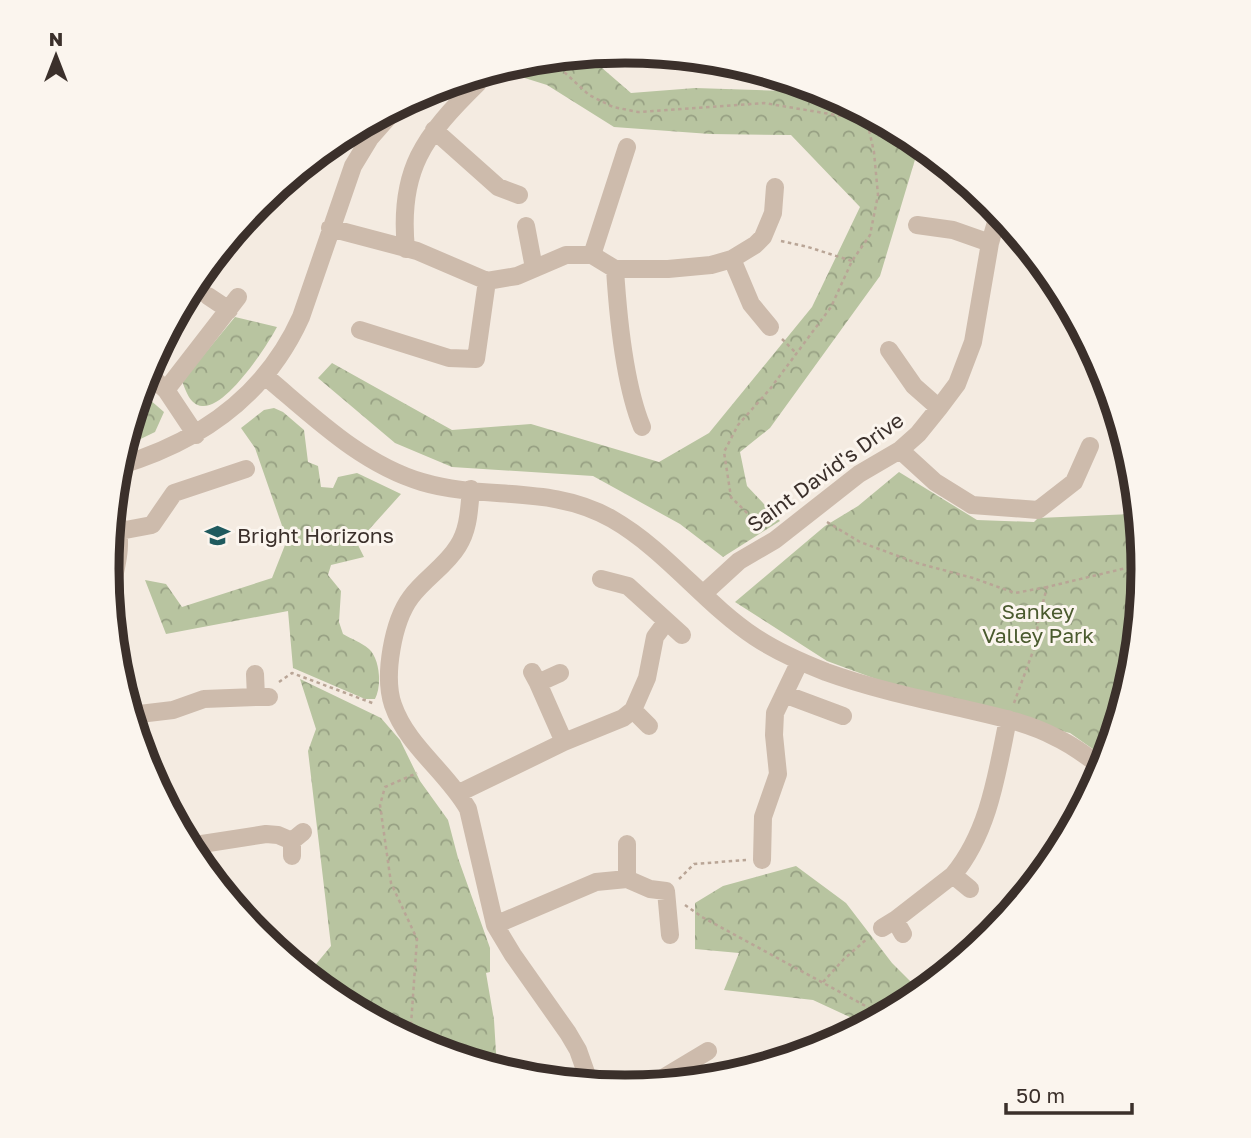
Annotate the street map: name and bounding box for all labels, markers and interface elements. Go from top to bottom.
north arrow [21,21,91,91]
text: N [49,27,63,50]
street label: Saint David's Drive [742,407,908,537]
school or university icon: Bright Horizons [203,521,231,549]
place label: Bright Horizons [237,522,394,548]
park label: Sankey Valley Park [982,598,1094,648]
scale bar [1006,1072,1132,1116]
text: 50 m [1016,1082,1065,1108]

